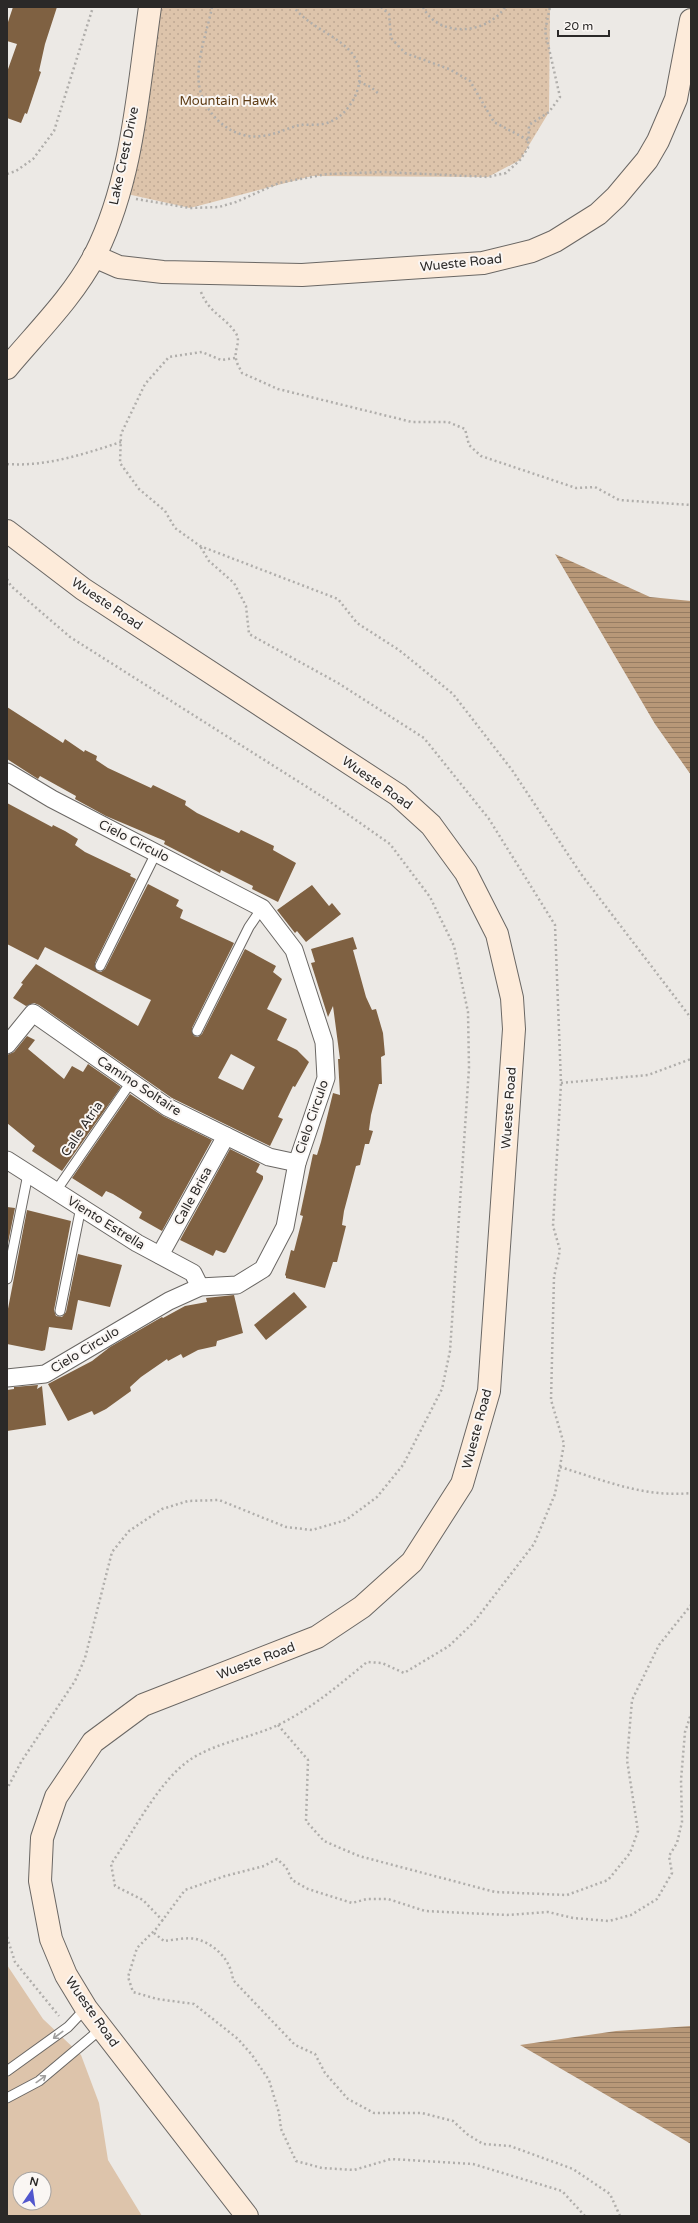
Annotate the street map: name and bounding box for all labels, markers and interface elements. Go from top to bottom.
scale bar [558,12,609,38]
text: 20 m [564,19,593,33]
park label: Mountain Hawk [179,93,277,109]
street label: Lake Crest Drive [106,105,142,207]
street label: Wueste Road [419,251,503,275]
street label: Wueste Road [68,574,146,634]
street label: Wueste Road [339,753,415,813]
street label: Cielo Circulo [96,816,172,866]
street label: Camino Soltaire [94,1053,184,1119]
street label: Wueste Road [498,1066,520,1150]
street label: Cielo Circulo [292,1078,332,1156]
street label: Calle Atria [58,1098,106,1160]
street label: Calle Brisa [170,1164,216,1228]
street label: Viento Estrella [64,1193,148,1253]
street label: Cielo Circulo [48,1323,122,1377]
street label: Wueste Road [459,1387,495,1471]
street label: Wueste Road [215,1639,297,1683]
street label: Wueste Road [62,1974,122,2050]
one-way arrow [53,2030,64,2039]
one-way arrow [35,2075,46,2083]
north arrow [12,2171,52,2211]
text: N [28,2174,40,2189]

